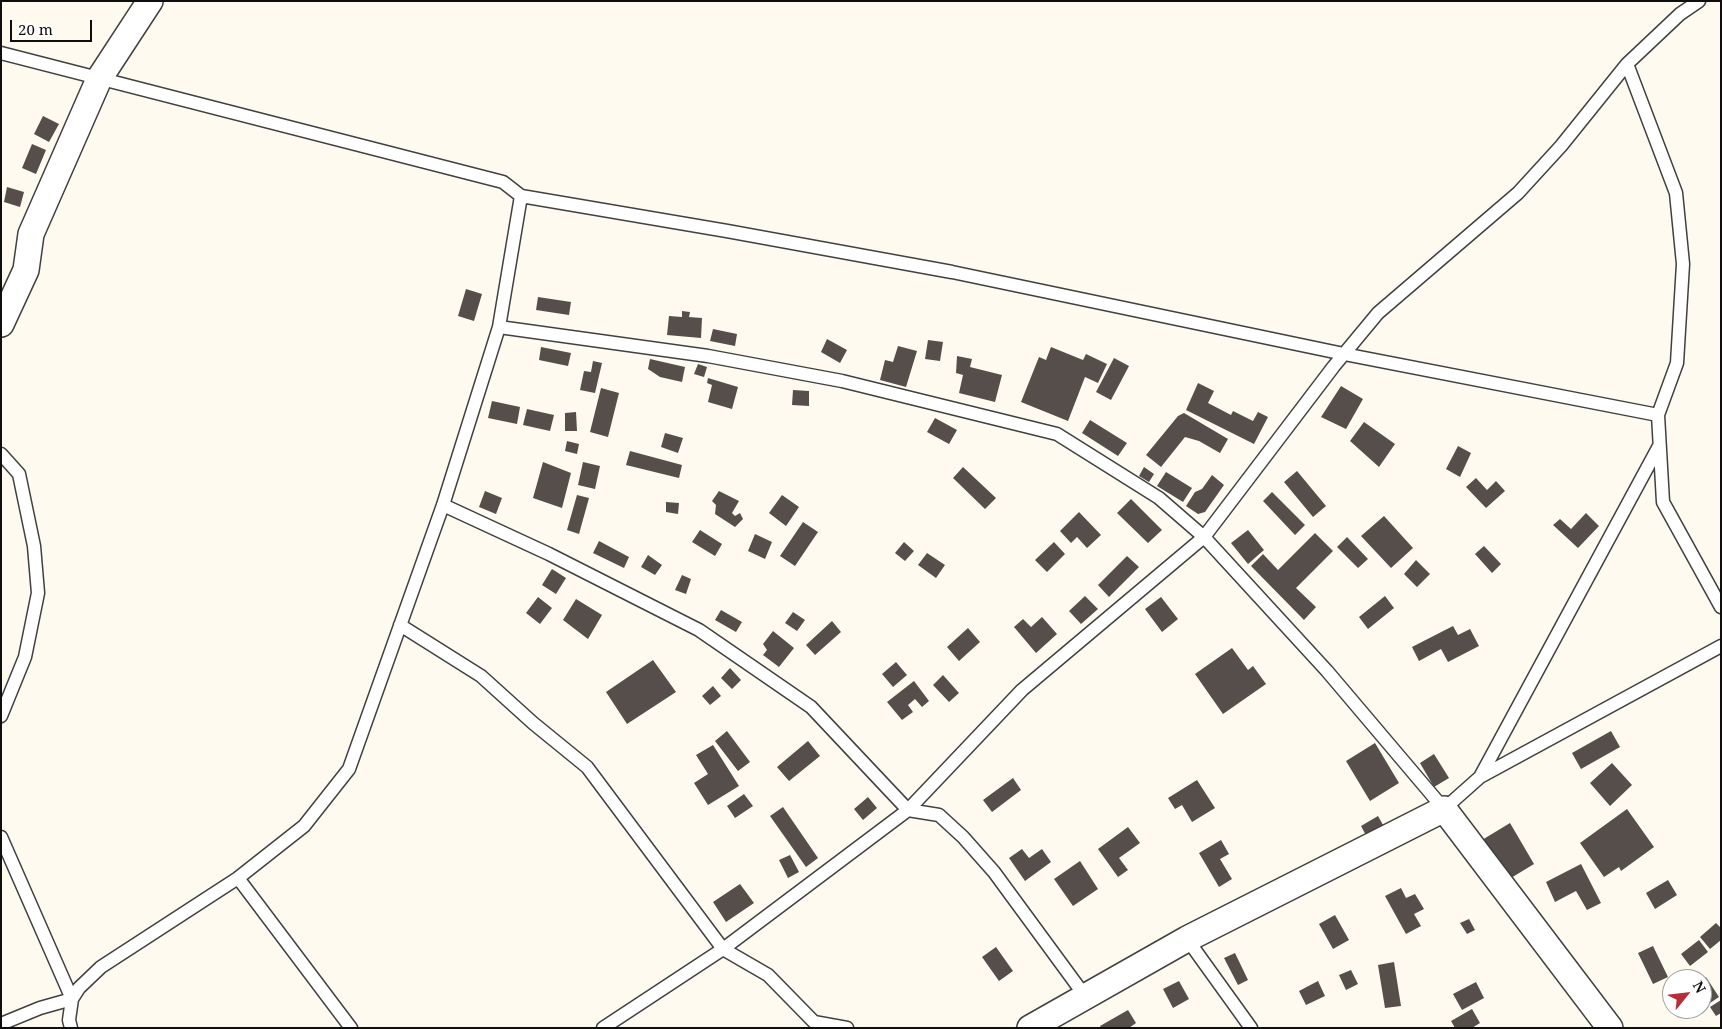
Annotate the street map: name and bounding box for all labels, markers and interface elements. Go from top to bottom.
scale bar [12,10,95,42]
text: 20 m [18,19,53,39]
north arrow [1662,969,1712,1019]
text: N [1689,978,1711,996]

